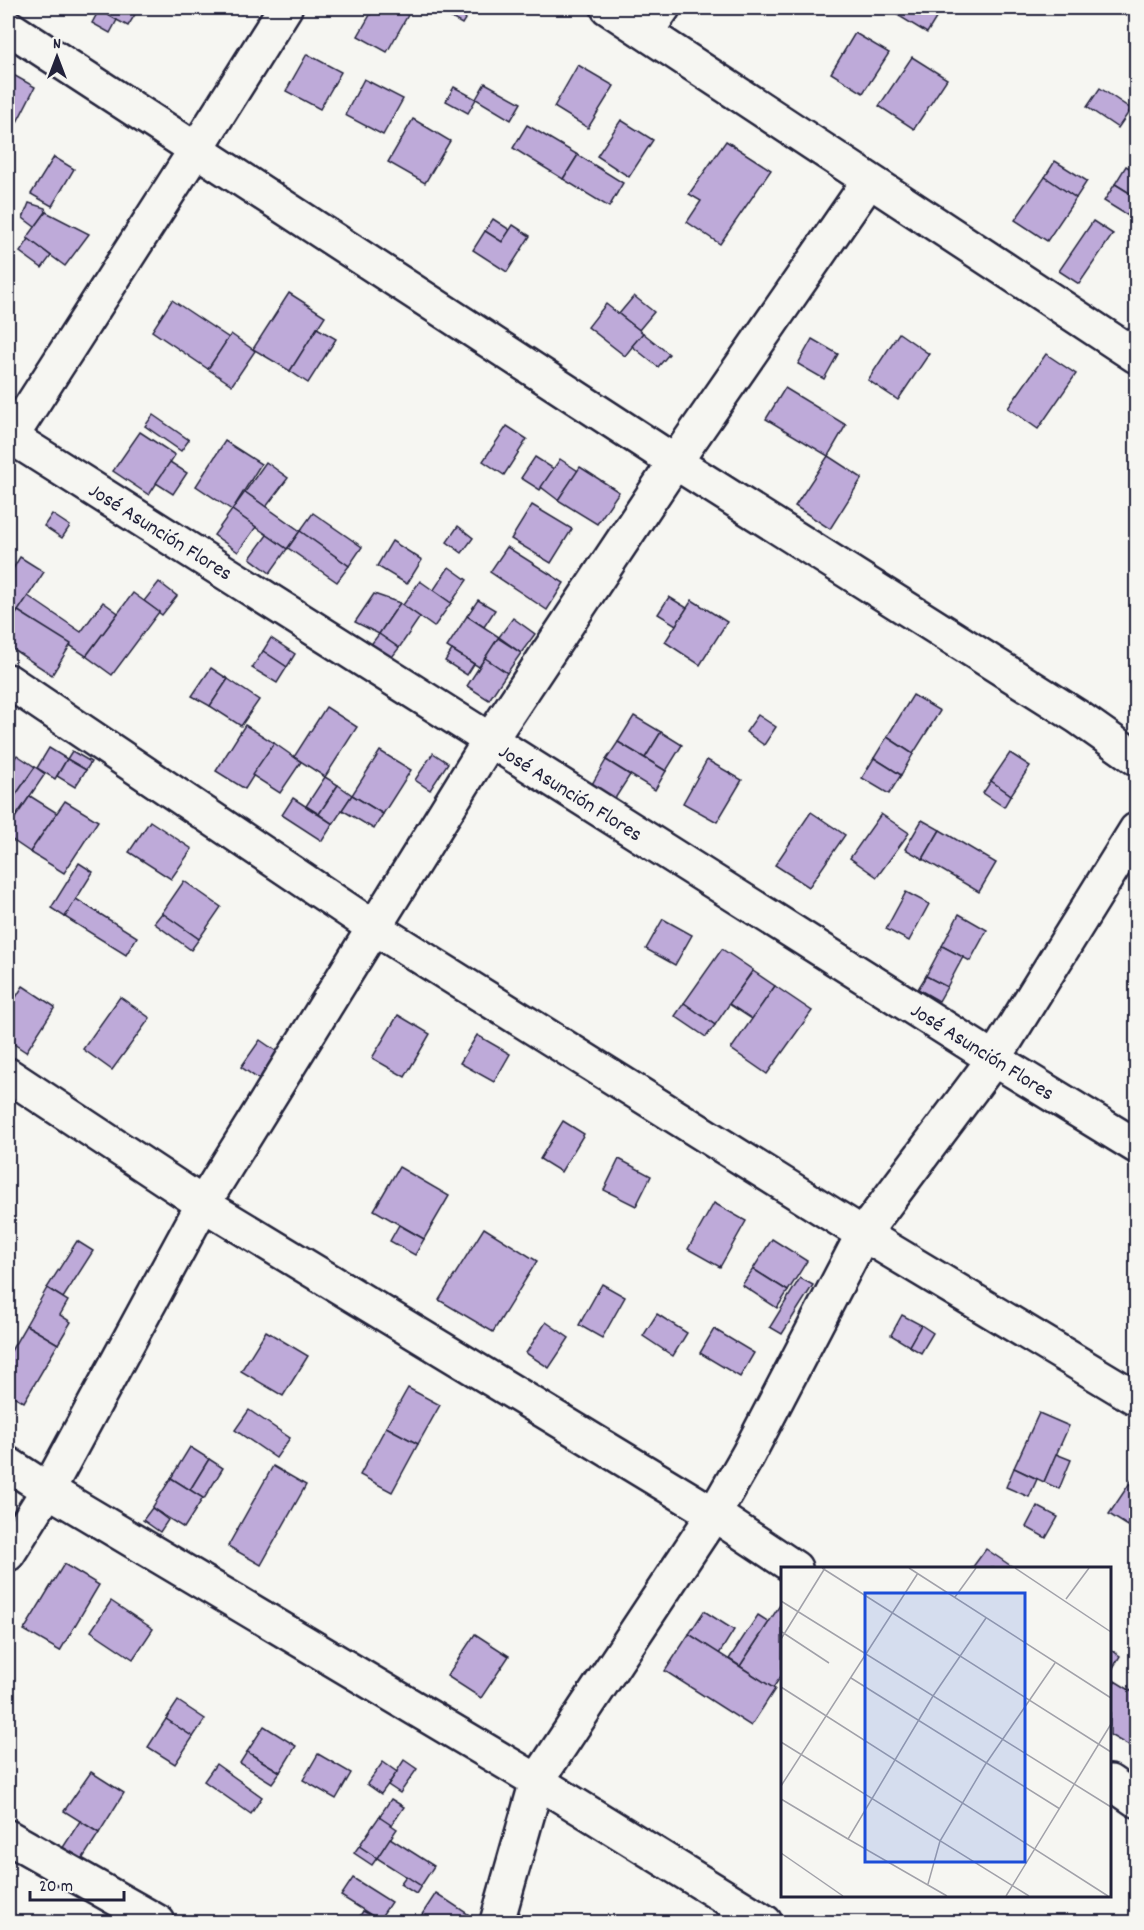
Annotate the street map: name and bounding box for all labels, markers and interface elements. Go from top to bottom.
north arrow [27,27,87,87]
text: N [53,33,61,56]
street label: José Asunción Flores [82,477,237,590]
street label: José Asunción Flores [492,738,647,851]
street label: José Asunción Flores [904,997,1059,1110]
inset map [781,1567,1111,1897]
scale bar [30,1864,124,1902]
text: 20 m [39,1875,73,1900]

